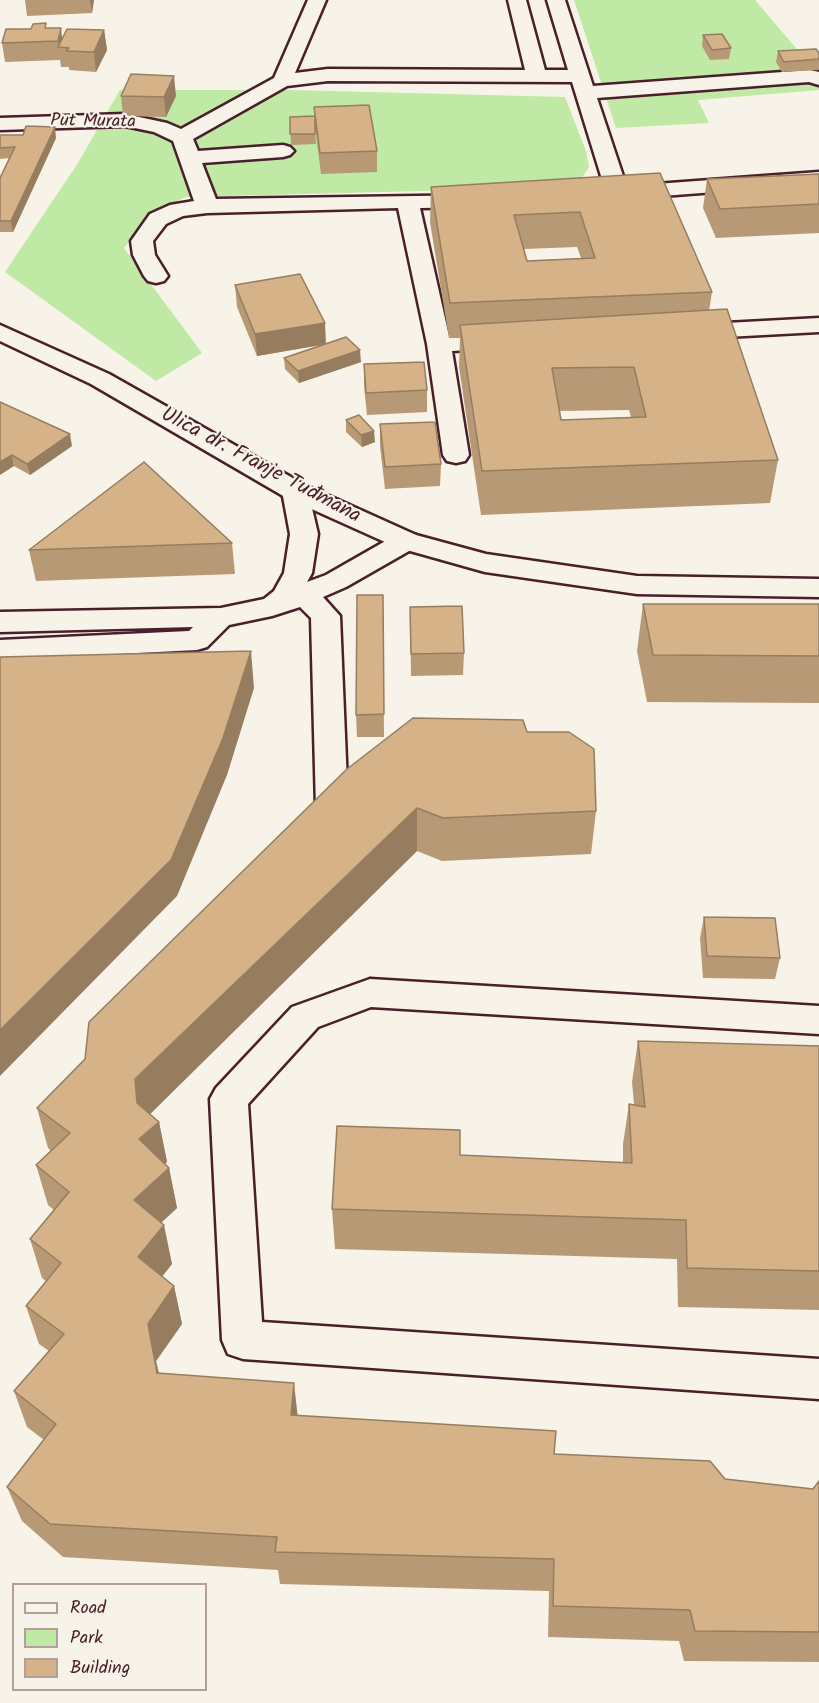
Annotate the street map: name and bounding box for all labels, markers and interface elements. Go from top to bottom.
street label: Put Murata [50,111,136,135]
street label: Ulica dr. Franje Tuđmana [156,404,364,530]
legend [12,1583,207,1691]
text: Road [70,1594,106,1623]
text: Park [70,1624,103,1653]
text: Building [70,1654,130,1683]

